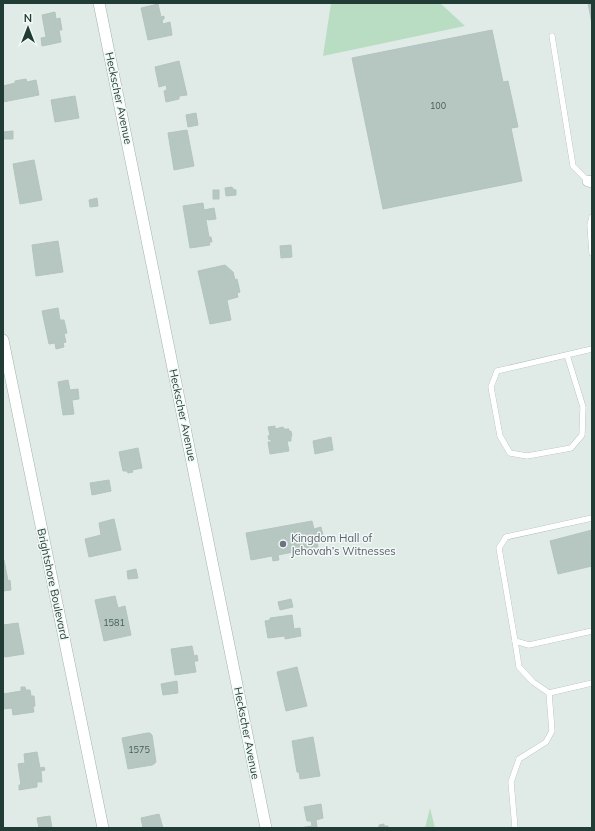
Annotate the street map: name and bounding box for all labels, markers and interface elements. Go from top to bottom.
north arrow [8,8,48,48]
text: N [24,11,32,25]
street label: Heckscher Avenue [102,51,136,145]
house number: 100 [430,100,446,111]
street label: Heckscher Avenue [166,368,200,462]
street label: Brightshore Boulevard [34,527,72,641]
place label: Kingdom Hall of Jehovah’s Witnesses [291,531,396,558]
marker: Kingdom Hall of Jehovah’s Witnesses [278,539,288,549]
house number: 1581 [103,617,125,628]
street label: Heckscher Avenue [231,686,263,780]
house number: 1575 [128,744,150,755]

